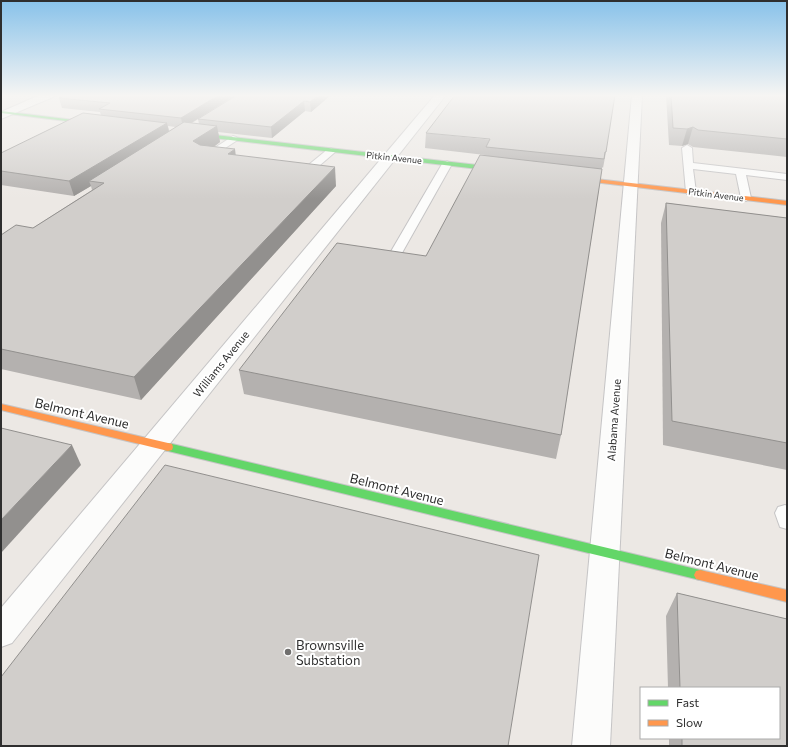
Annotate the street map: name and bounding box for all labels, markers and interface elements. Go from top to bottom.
street label: Pitkin Avenue [366,149,423,166]
street label: Pitkin Avenue [688,186,745,203]
street label: Williams Avenue [190,328,251,399]
street label: Alabama Avenue [604,378,623,462]
street label: Belmont Avenue [33,394,131,432]
street label: Belmont Avenue [348,470,446,508]
street label: Belmont Avenue [663,545,761,583]
place label: Brownsville Substation [296,637,364,668]
marker: Brownsville Substation [283,647,293,657]
legend [640,687,780,739]
text: Fast [676,695,699,709]
text: Slow [676,715,703,729]

